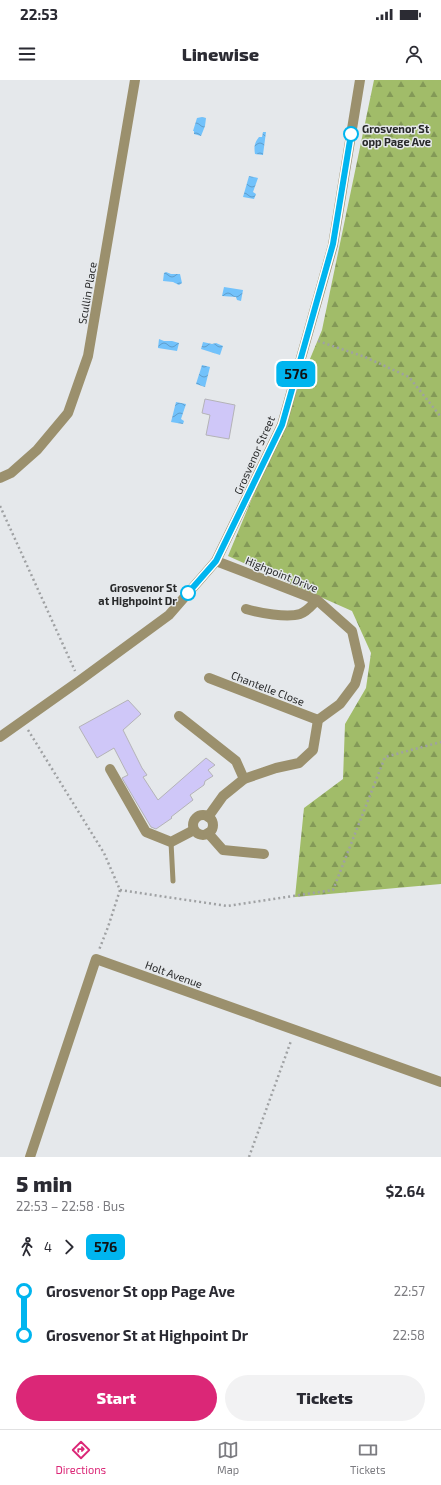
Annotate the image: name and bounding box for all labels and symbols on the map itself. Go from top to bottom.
place label: Grosvenor St opp Page Ave [362,122,431,148]
marker: Grosvenor St opp Page Ave [343,126,359,142]
street label: Scullin Place [75,261,99,325]
line badge: 576 [273,361,319,387]
street label: Grosvenor Street [231,414,277,496]
street label: Highpoint Drive [244,554,320,595]
place label: Grosvenor St at Highpoint Dr [98,581,177,607]
marker: Grosvenor St at Highpoint Dr [180,585,196,601]
street label: Chantelle Close [230,668,307,708]
street label: Holt Avenue [144,958,205,990]

